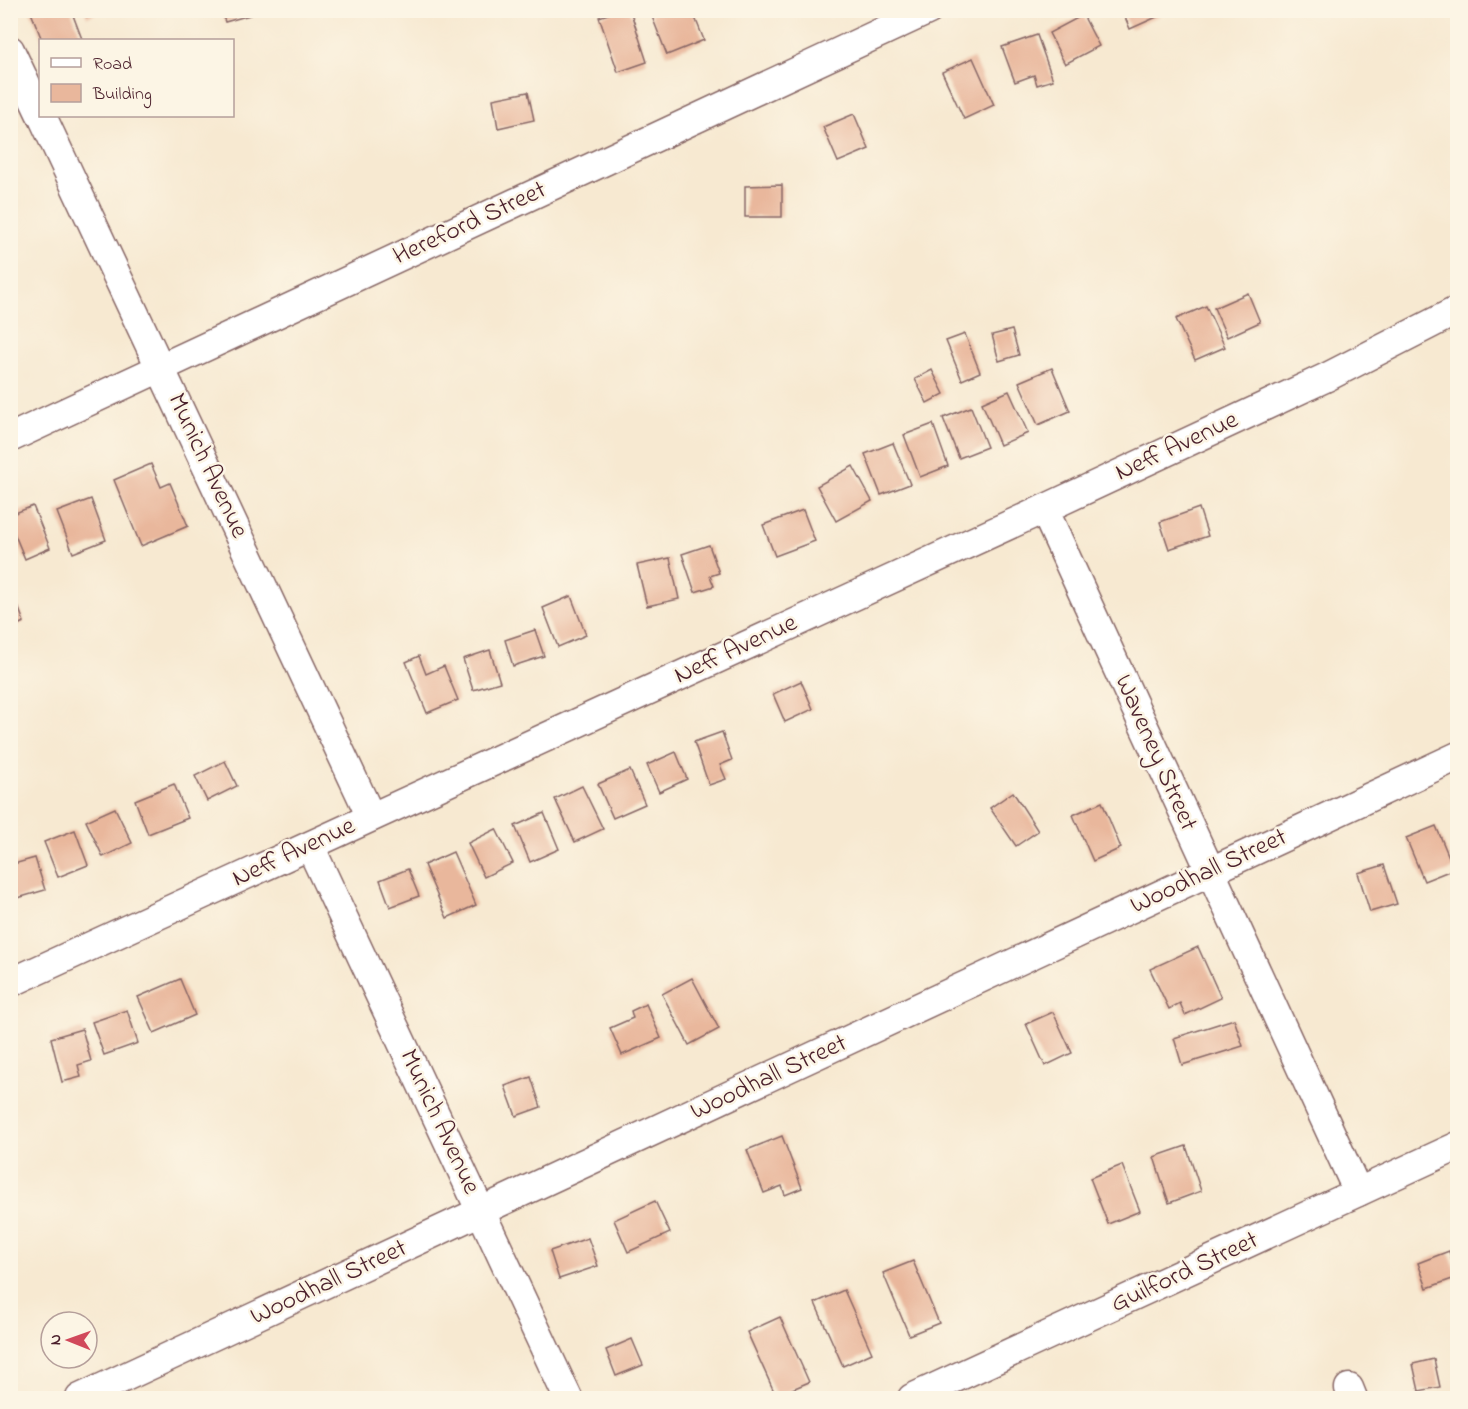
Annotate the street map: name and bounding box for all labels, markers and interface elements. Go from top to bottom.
legend [39,39,234,117]
text: Road [93,52,132,78]
text: Building [92,82,152,109]
street label: Hereford Street [387,172,553,276]
street label: Munich Avenue [157,387,257,545]
street label: Neff Avenue [1109,402,1245,492]
street label: Neff Avenue [668,605,804,695]
street label: Waveney Street [1104,669,1207,838]
street label: Neff Avenue [226,808,362,898]
street label: Woodhall Street [1124,819,1294,925]
street label: Woodhall Street [684,1025,854,1131]
street label: Munich Avenue [389,1043,489,1201]
street label: Guilford Street [1105,1222,1265,1324]
street label: Woodhall Street [244,1230,414,1336]
north arrow [39,1310,99,1370]
text: N [44,1334,68,1345]

